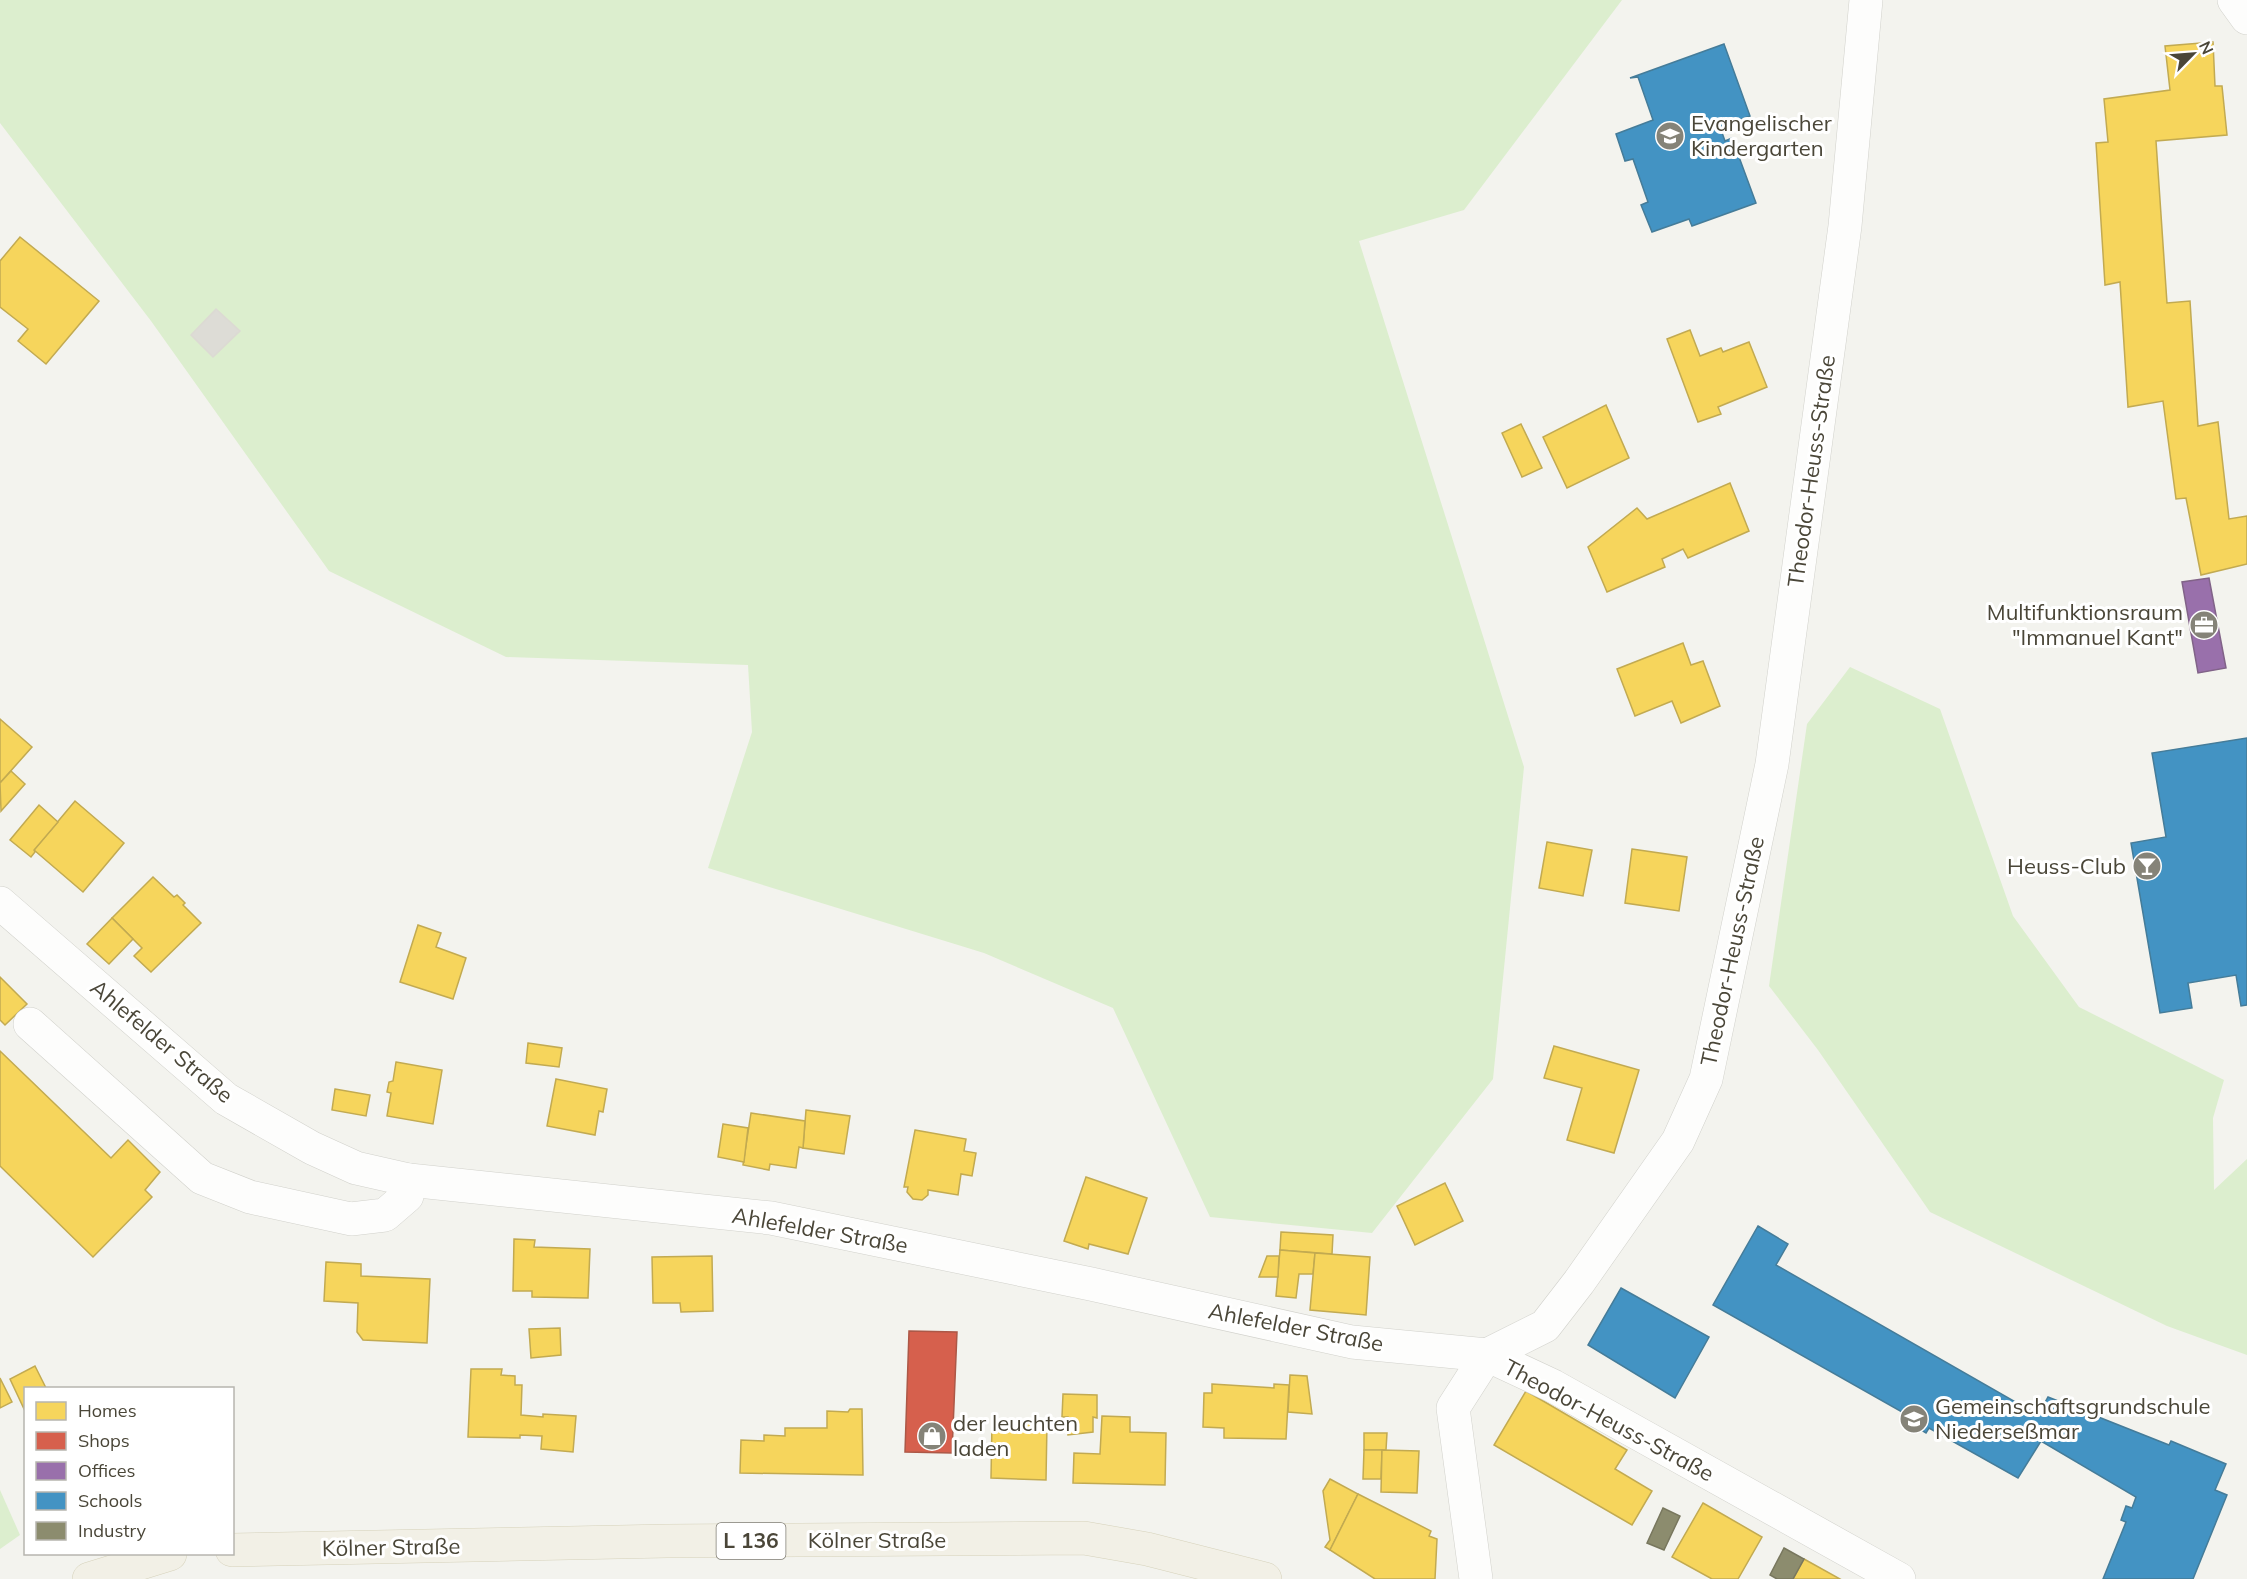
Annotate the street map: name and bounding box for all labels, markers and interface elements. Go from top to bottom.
north arrow [2163,24,2223,84]
text: N [2195,38,2218,57]
place label: Evangelischer Kindergarten [1691,109,1832,162]
school or university icon: Evangelischer Kindergarten [1654,120,1686,152]
street label: Theodor-Heuss-Straße [1781,353,1841,589]
place label: Multifunktionsraum "Immanuel Kant" [1987,598,2183,651]
office icon: Multifunktionsraum "Immanuel Kant" [2188,609,2220,641]
street label: Theodor-Heuss-Straße [1694,834,1770,1068]
bar icon: Heuss-Club [2131,850,2163,882]
place label: Heuss-Club [2007,852,2126,880]
street label: Ahlefelder Straße [85,973,239,1109]
street label: Ahlefelder Straße [730,1201,910,1259]
street label: Ahlefelder Straße [1206,1296,1386,1358]
street label: Theodor-Heuss-Straße [1499,1353,1719,1487]
legend [24,1387,234,1555]
place label: Gemeinschaftsgrundschule Niederseßmar [1935,1392,2211,1445]
text: Homes [78,1399,137,1422]
school or university icon: Gemeinschaftsgrundschule Niederseßmar [1898,1403,1930,1435]
place label: der leuchten laden [953,1409,1078,1462]
shop icon: der leuchten laden [916,1420,948,1452]
text: Shops [78,1429,130,1452]
text: Offices [78,1459,136,1482]
text: Schools [78,1489,143,1512]
text: Industry [78,1519,147,1542]
road number: L 136 [716,1523,786,1559]
street label: Kölner Straße [808,1526,946,1554]
street label: Kölner Straße [322,1532,460,1562]

